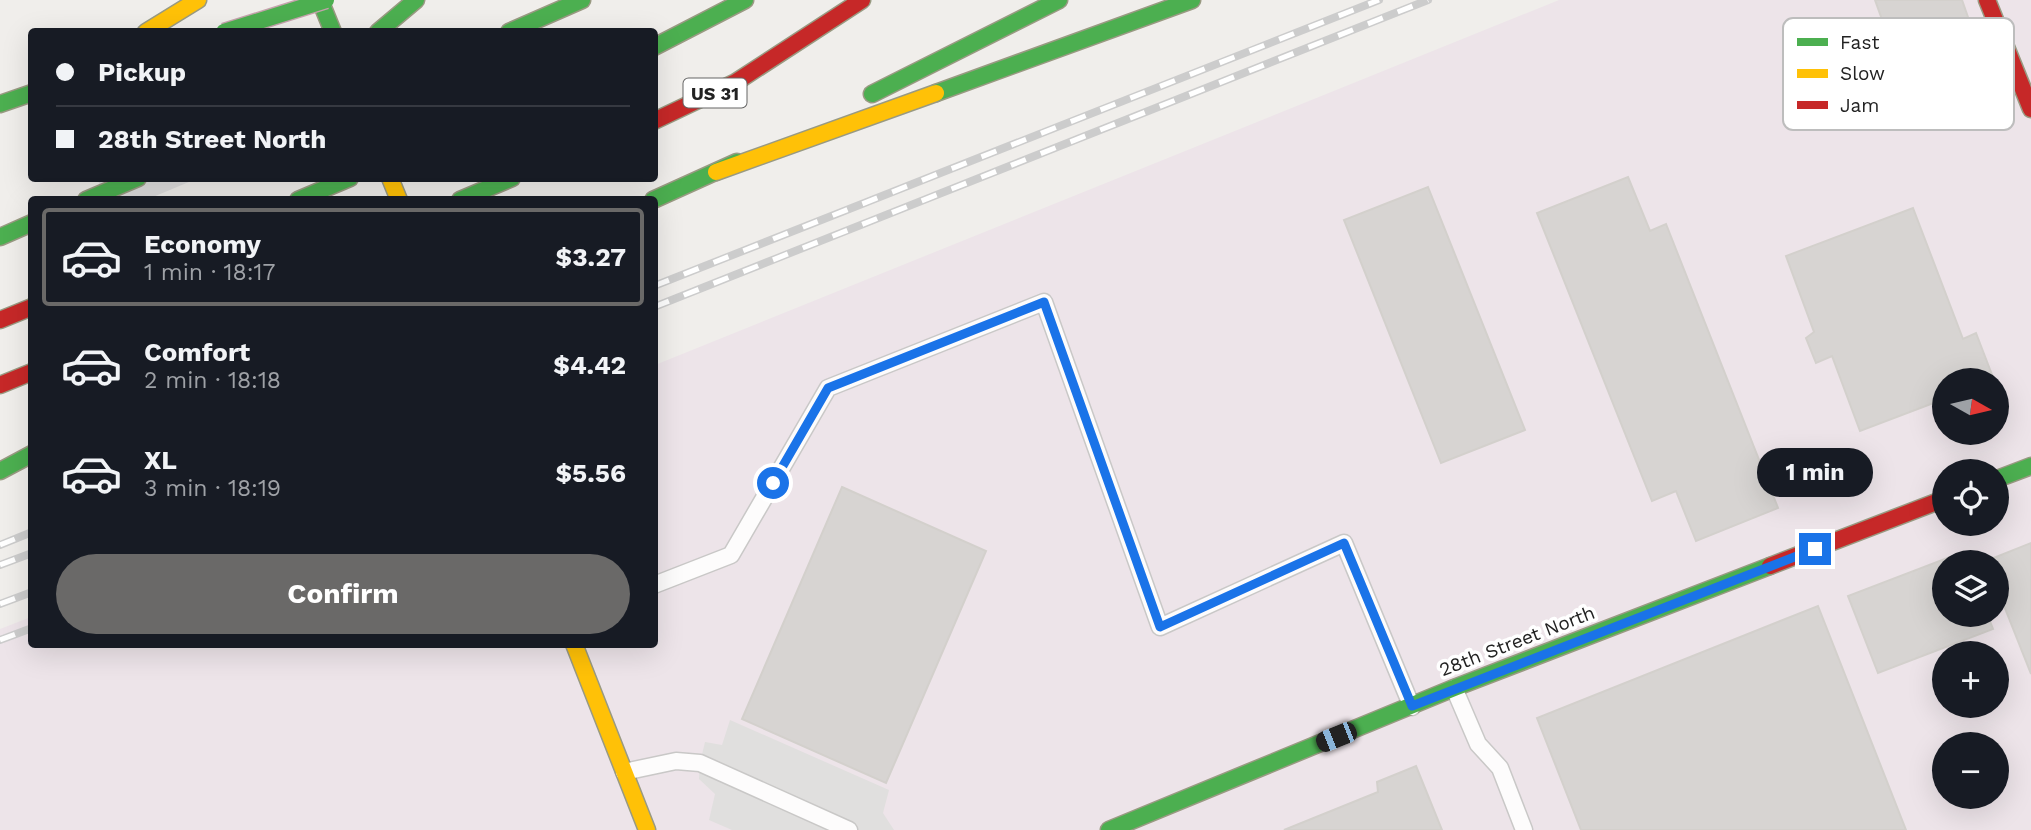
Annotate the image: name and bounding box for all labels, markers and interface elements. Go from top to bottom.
legend [1783,18,2014,130]
text: Fast [1840,31,1879,54]
text: Pickup [98,57,186,87]
text: Slow [1840,62,1885,85]
road number: US 31 [684,78,746,108]
text: Jam [1840,94,1879,117]
text: 28th Street North [98,124,326,154]
icon: car [60,226,123,289]
text: Economy [144,229,261,259]
text: $3.27 [556,242,626,272]
text: 1 min · 18:17 [144,259,275,286]
icon: car [60,334,123,397]
text: Comfort [144,337,250,367]
text: $4.42 [553,350,626,380]
text: 2 min · 18:18 [144,367,281,394]
north arrow [1932,368,2009,444]
map controls [1932,368,2009,809]
icon: car [60,442,123,505]
text: XL [144,445,177,475]
callout: 1 min [1757,448,1873,496]
text: $5.56 [555,458,626,488]
text: 1 min [1785,459,1845,486]
button: locate [1932,459,2009,536]
route start [757,467,789,499]
text: 3 min · 18:19 [144,475,281,502]
route end [1799,533,1831,565]
button: layers [1932,550,2009,627]
button: Confirm [56,554,630,634]
street label: 28th Street North [1436,601,1598,681]
button: + [1932,641,2009,718]
car [1313,719,1360,755]
button: − [1932,732,2009,809]

